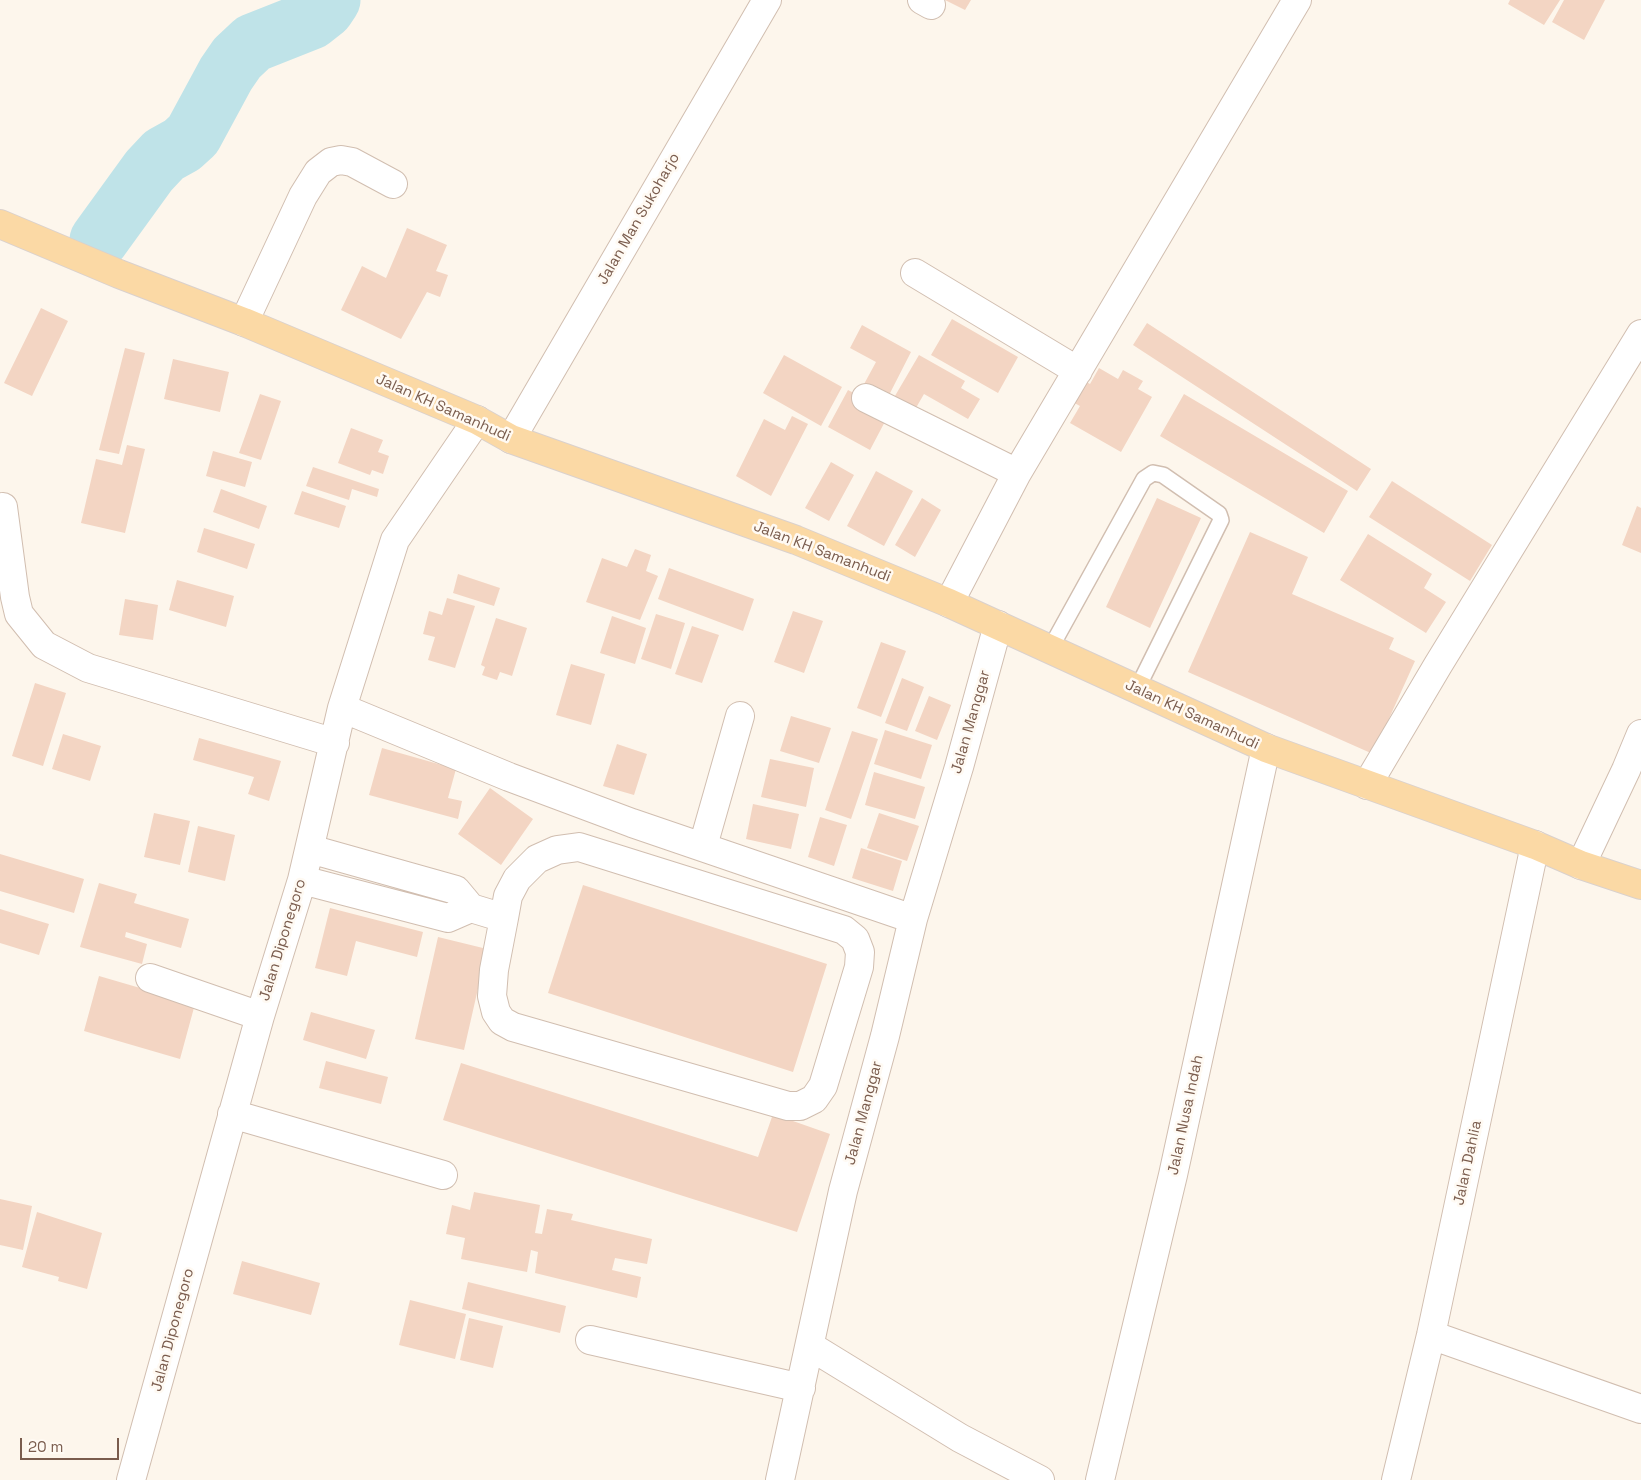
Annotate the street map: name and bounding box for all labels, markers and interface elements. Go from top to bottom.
street label: Jalan Man Sukoharjo [594,150,684,288]
street label: Jalan KH Samanhudi [373,370,513,446]
street label: Jalan KH Samanhudi [751,518,893,586]
street label: Jalan Manggar [948,668,994,776]
street label: Jalan KH Samanhudi [1122,676,1262,754]
street label: Jalan Diponegoro [256,877,310,1003]
street label: Jalan Nusa Indah [1164,1053,1208,1177]
street label: Jalan Manggar [841,1059,887,1167]
street label: Jalan Dahlia [1450,1119,1486,1207]
street label: Jalan Diponegoro [148,1266,198,1394]
scale bar [22,1428,121,1460]
text: 20 m [28,1437,63,1456]

